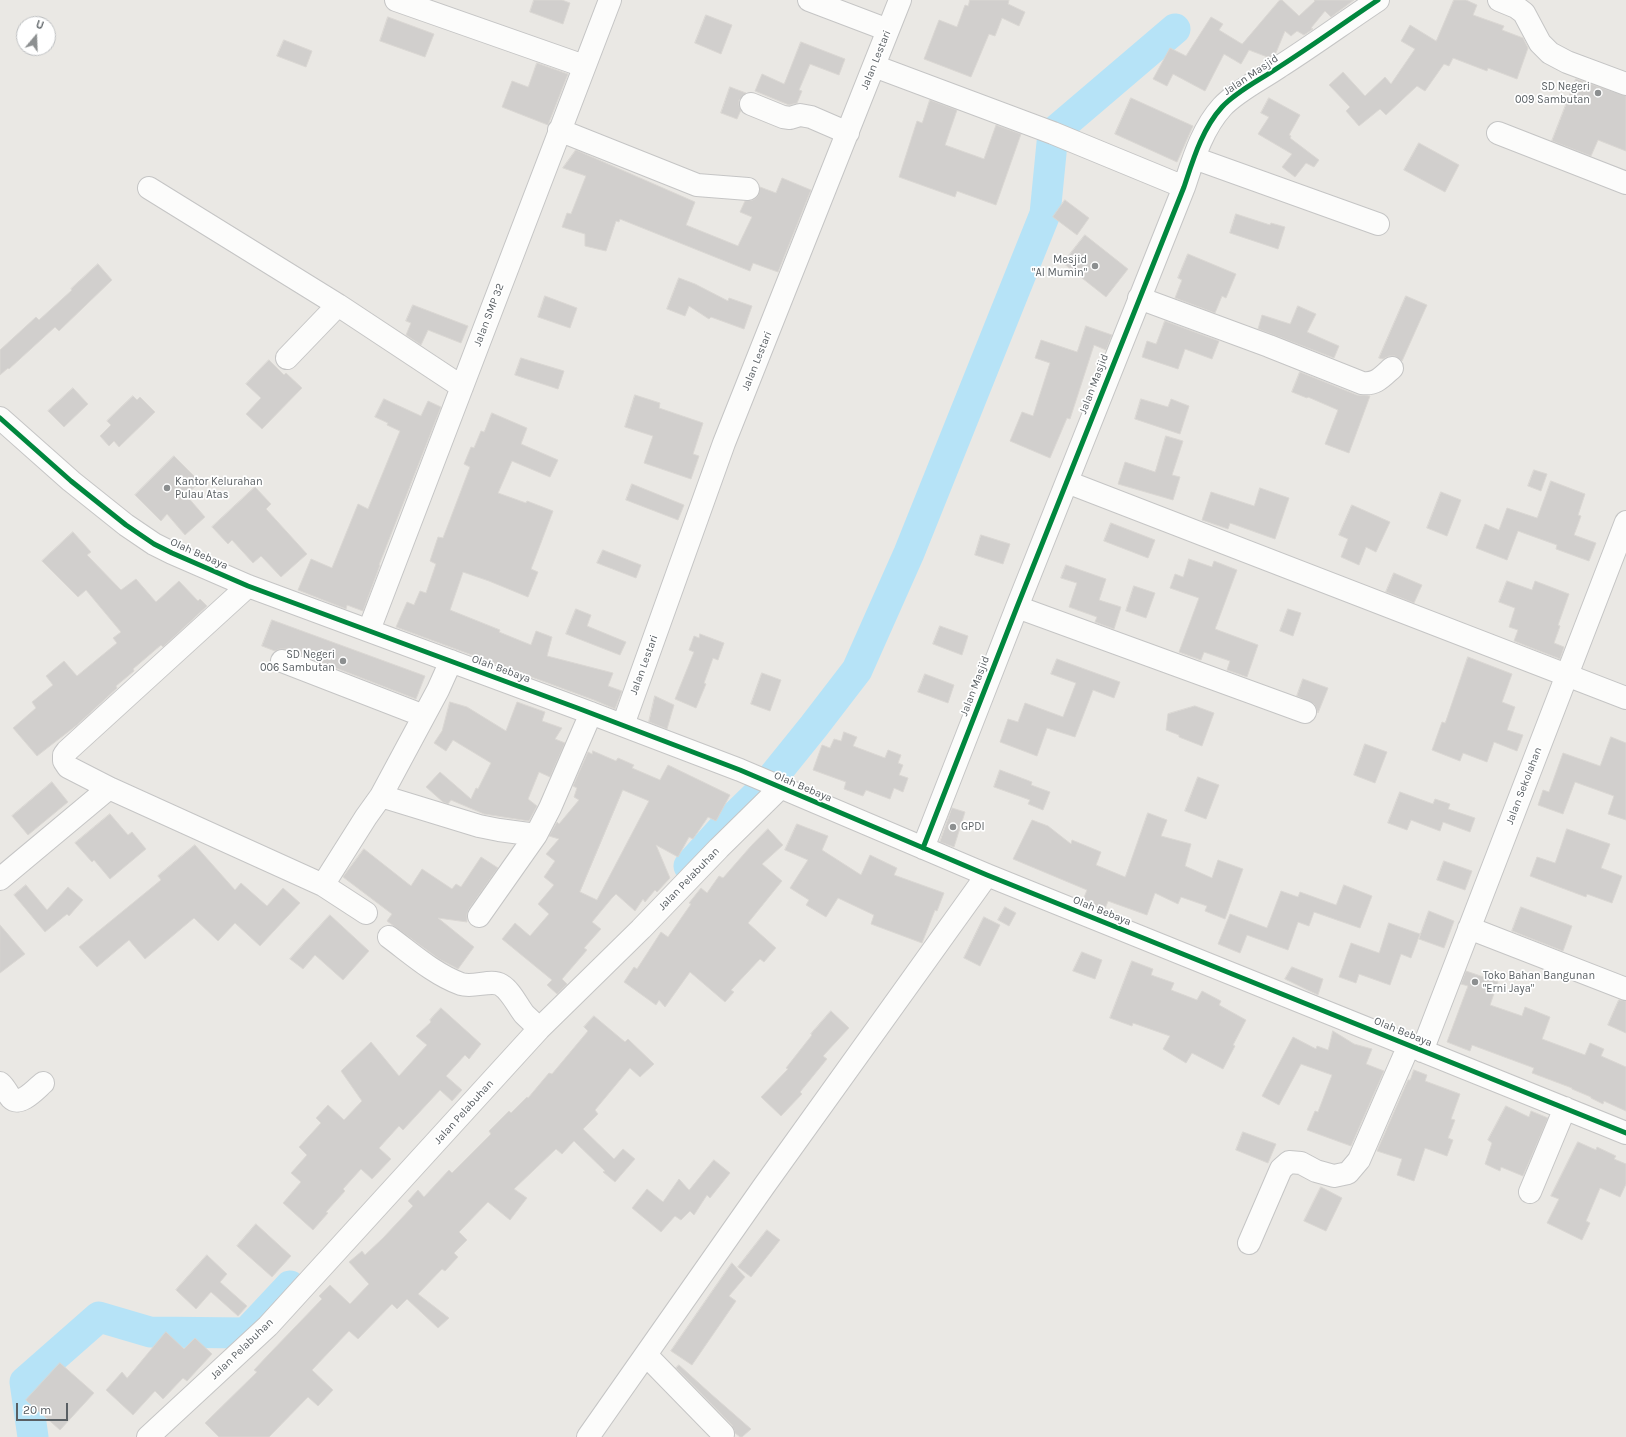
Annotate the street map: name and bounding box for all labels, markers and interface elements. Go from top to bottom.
north arrow [16,16,56,56]
text: U [34,18,45,33]
street label: Jalan Lestari [858,28,894,92]
street label: Jalan Masjid [1221,52,1281,98]
place label: SD Negeri 009 Sambutan [1515,80,1590,106]
marker: SD Negeri 009 Sambutan [1593,88,1603,98]
place label: Mesjid "Al Mumin" [1032,253,1087,279]
marker: Mesjid "Al Mumin" [1090,261,1100,271]
street label: Jalan SMP 32 [471,282,507,348]
street label: Jalan Lestari [739,329,775,393]
street label: Jalan Masjid [1077,352,1111,416]
place label: Kantor Kelurahan Pulau Atas [175,475,263,501]
marker: Kantor Kelurahan Pulau Atas [162,483,172,493]
street label: Olah Bebaya [168,535,230,573]
street label: Jalan Lestari [627,633,661,697]
place label: SD Negeri 006 Sambutan [260,648,335,674]
street label: Olah Bebaya [470,652,532,686]
street label: Jalan Masjid [958,654,992,718]
marker: SD Negeri 006 Sambutan [338,656,348,666]
street label: Jalan Sekolahan [1503,745,1545,827]
street label: Olah Bebaya [772,769,834,805]
place label: GPDI [961,820,985,834]
marker: GPDI [948,822,958,832]
street label: Jalan Pelabuhan [656,845,722,913]
street label: Olah Bebaya [1071,893,1133,929]
place label: Toko Bahan Bangunan "Erni Jaya" [1483,969,1595,995]
marker: Toko Bahan Bangunan "Erni Jaya" [1470,977,1480,987]
street label: Olah Bebaya [1372,1014,1434,1050]
street label: Jalan Pelabuhan [432,1077,496,1147]
street label: Jalan Pelabuhan [208,1316,276,1382]
scale bar [18,1395,70,1421]
text: 20 m [23,1403,51,1417]

